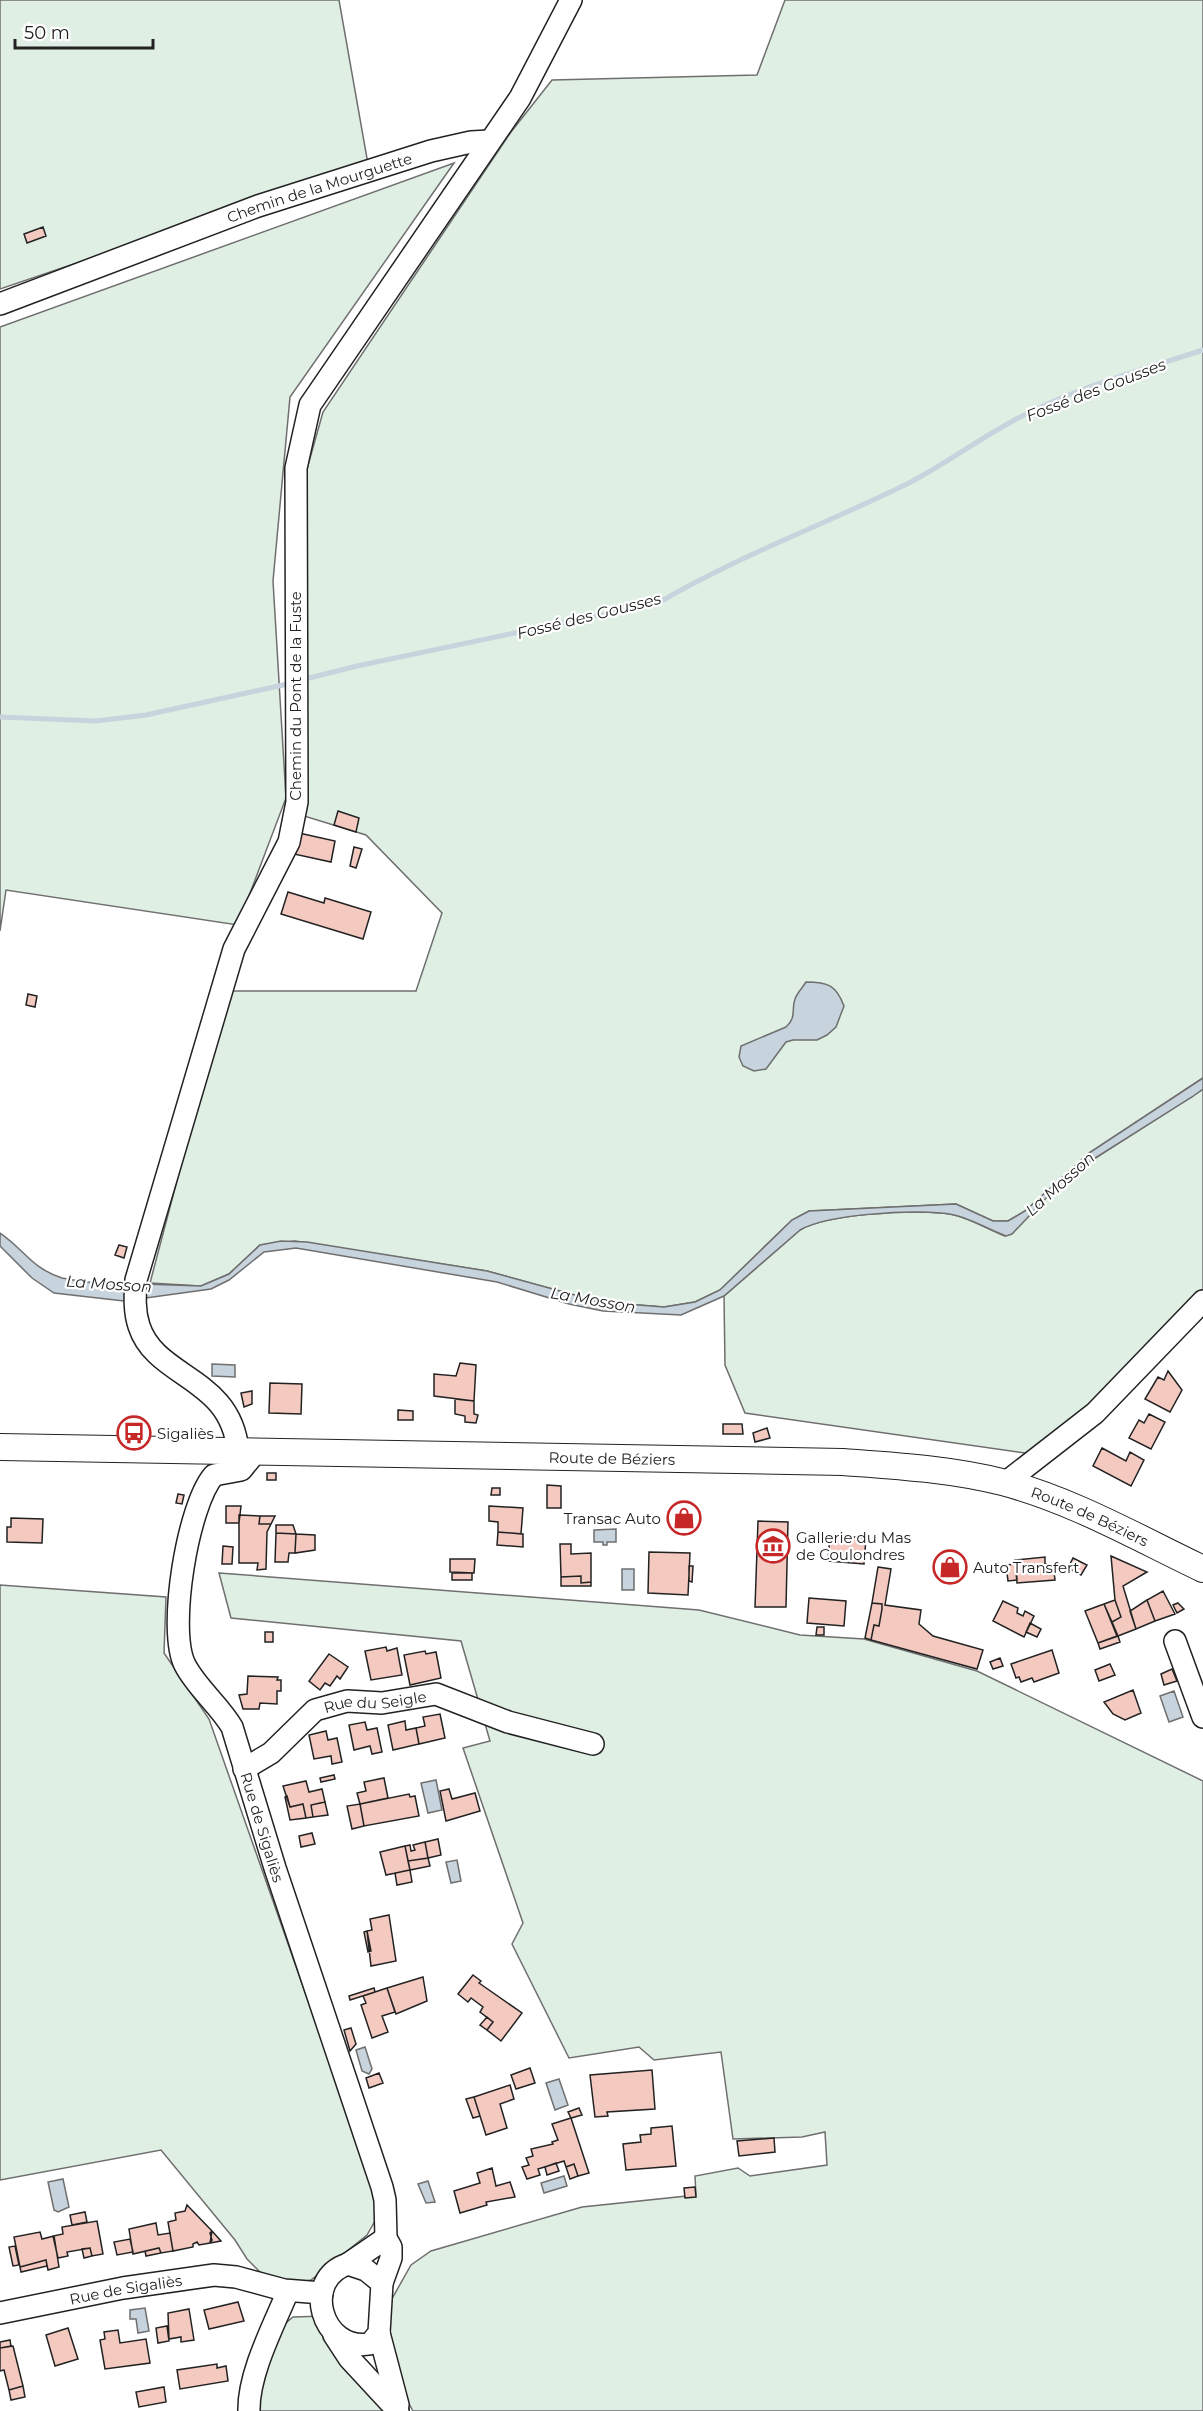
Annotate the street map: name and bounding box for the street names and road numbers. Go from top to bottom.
street label: Chemin de la Mourguette [224,148,414,227]
street label: Chemin du Pont de la Fuste [286,591,305,801]
street label: Route de Béziers [548,1447,675,1469]
street label: Route de Béziers [1029,1482,1152,1550]
street label: Rue du Seigle [321,1686,428,1717]
street label: Rue de Sigaliès [237,1770,289,1884]
street label: Rue de Sigaliès [68,2270,183,2308]

